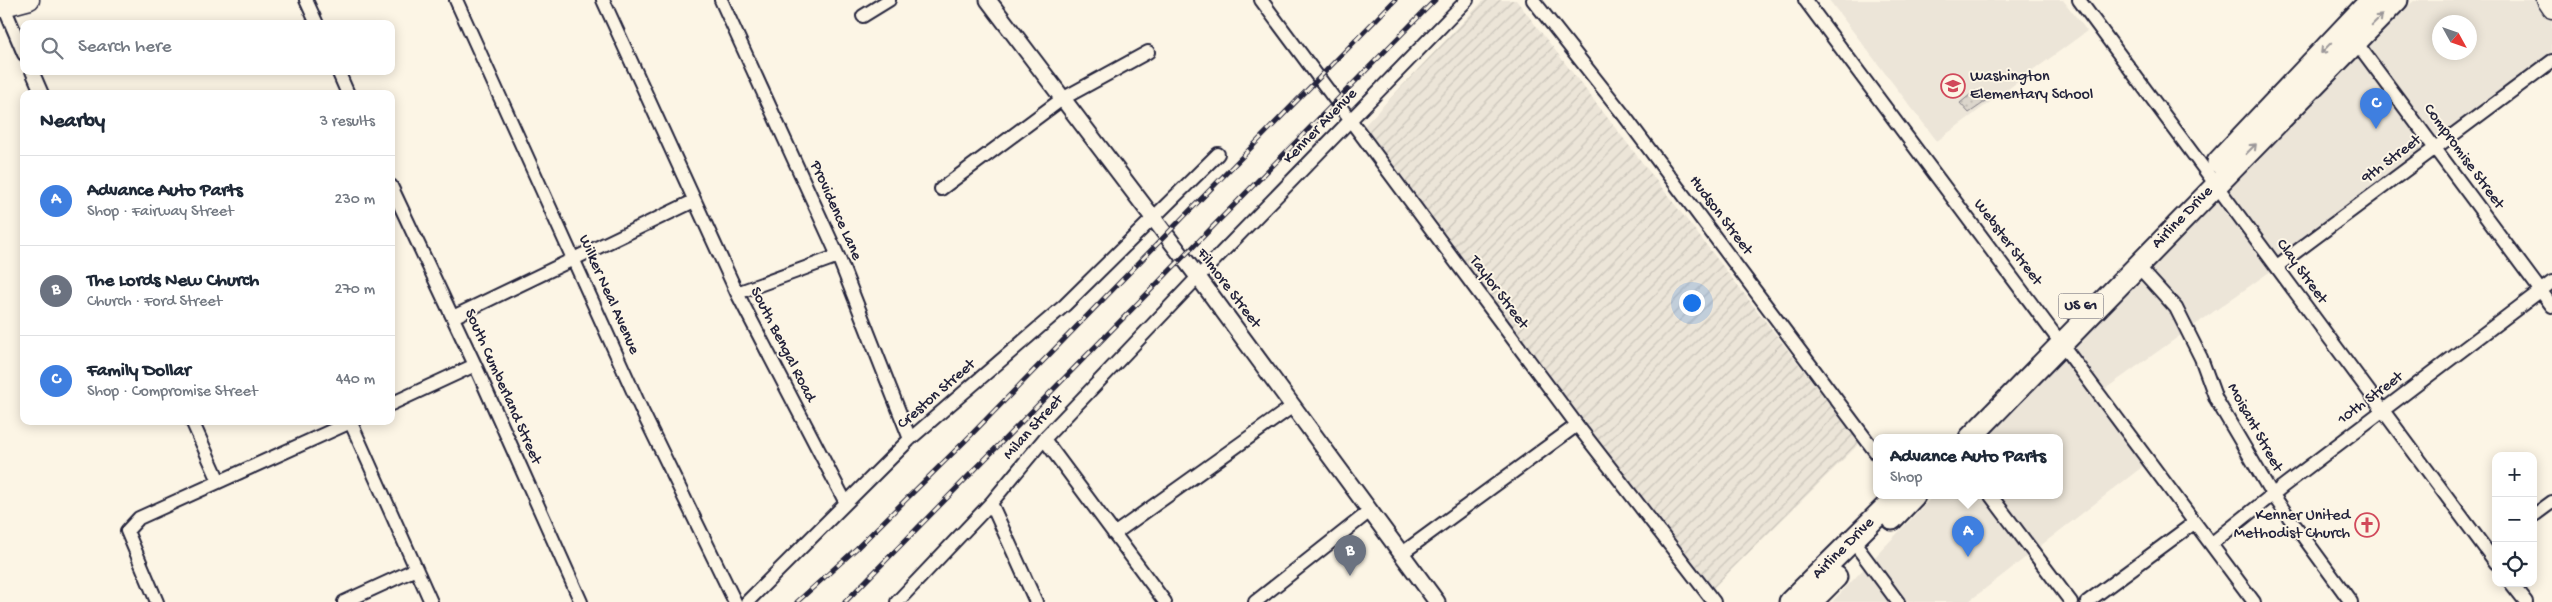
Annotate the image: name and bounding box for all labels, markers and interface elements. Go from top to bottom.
one-way arrow [2371,14,2383,26]
north arrow [2432,15,2477,60]
search box [20,20,395,75]
icon: search [38,34,66,62]
text: Search here [78,36,172,59]
one-way arrow [2320,42,2332,55]
place label: Washington Elementary School [1970,68,2093,105]
school or university icon: Washington Elementary School [1940,73,1966,99]
street label: Kenner Avenue [1280,85,1362,169]
pin: C [2360,88,2392,129]
street label: Compromise Street [2418,101,2508,215]
text: Nearby [40,110,105,135]
text: 3 results [320,113,375,132]
street label: 9th Street [2358,131,2427,189]
one-way arrow [2245,142,2257,155]
street label: Providence Lane [804,158,866,264]
street label: Hudson Street [1684,173,1757,261]
text: Advance Auto Parts [87,180,243,203]
street label: Airline Drive [2148,182,2218,253]
text: A [51,191,61,210]
text: 230 m [335,191,375,210]
street label: Webster Street [1968,196,2046,291]
text: Shop · Fairway Street [87,203,234,222]
street label: Wilker Neal Avenue [573,232,643,358]
street label: Clay Street [2271,236,2332,309]
street label: Filmore Street [1191,244,1265,334]
street label: Taylor Street [1464,252,1533,335]
text: The Lords New Church [87,270,259,293]
text: B [52,281,60,300]
text: 270 m [335,281,375,300]
street label: South Bengal Road [745,284,820,407]
your location [1679,290,1705,316]
text: Church · Ford Street [87,293,222,312]
road number: US 61 [2058,294,2104,318]
street label: South Cumberland Street [459,306,545,469]
street label: Creston Street [894,355,981,434]
text: Family Dollar [87,360,191,383]
street label: 10th Street [2334,367,2409,430]
text: C [52,371,60,390]
text: 440 m [336,371,375,390]
street label: Moisant Street [2222,380,2287,477]
text: Shop · Compromise Street [87,383,257,402]
street label: Milan Street [1000,390,1069,464]
popup [1873,434,2063,499]
text: Advance Auto Parts [1890,446,2046,469]
map controls [2492,452,2537,587]
button: + [2492,452,2537,497]
text: Shop [1890,469,1922,488]
button: − [2492,497,2537,542]
place label: Kenner United Methodist Church [2234,507,2352,544]
church icon: Kenner United Methodist Church [2354,512,2380,538]
street label: Airline Drive [1809,513,1880,584]
pin: A [1952,516,1984,557]
pin: B [1334,535,1366,576]
button: locate [2492,542,2537,587]

